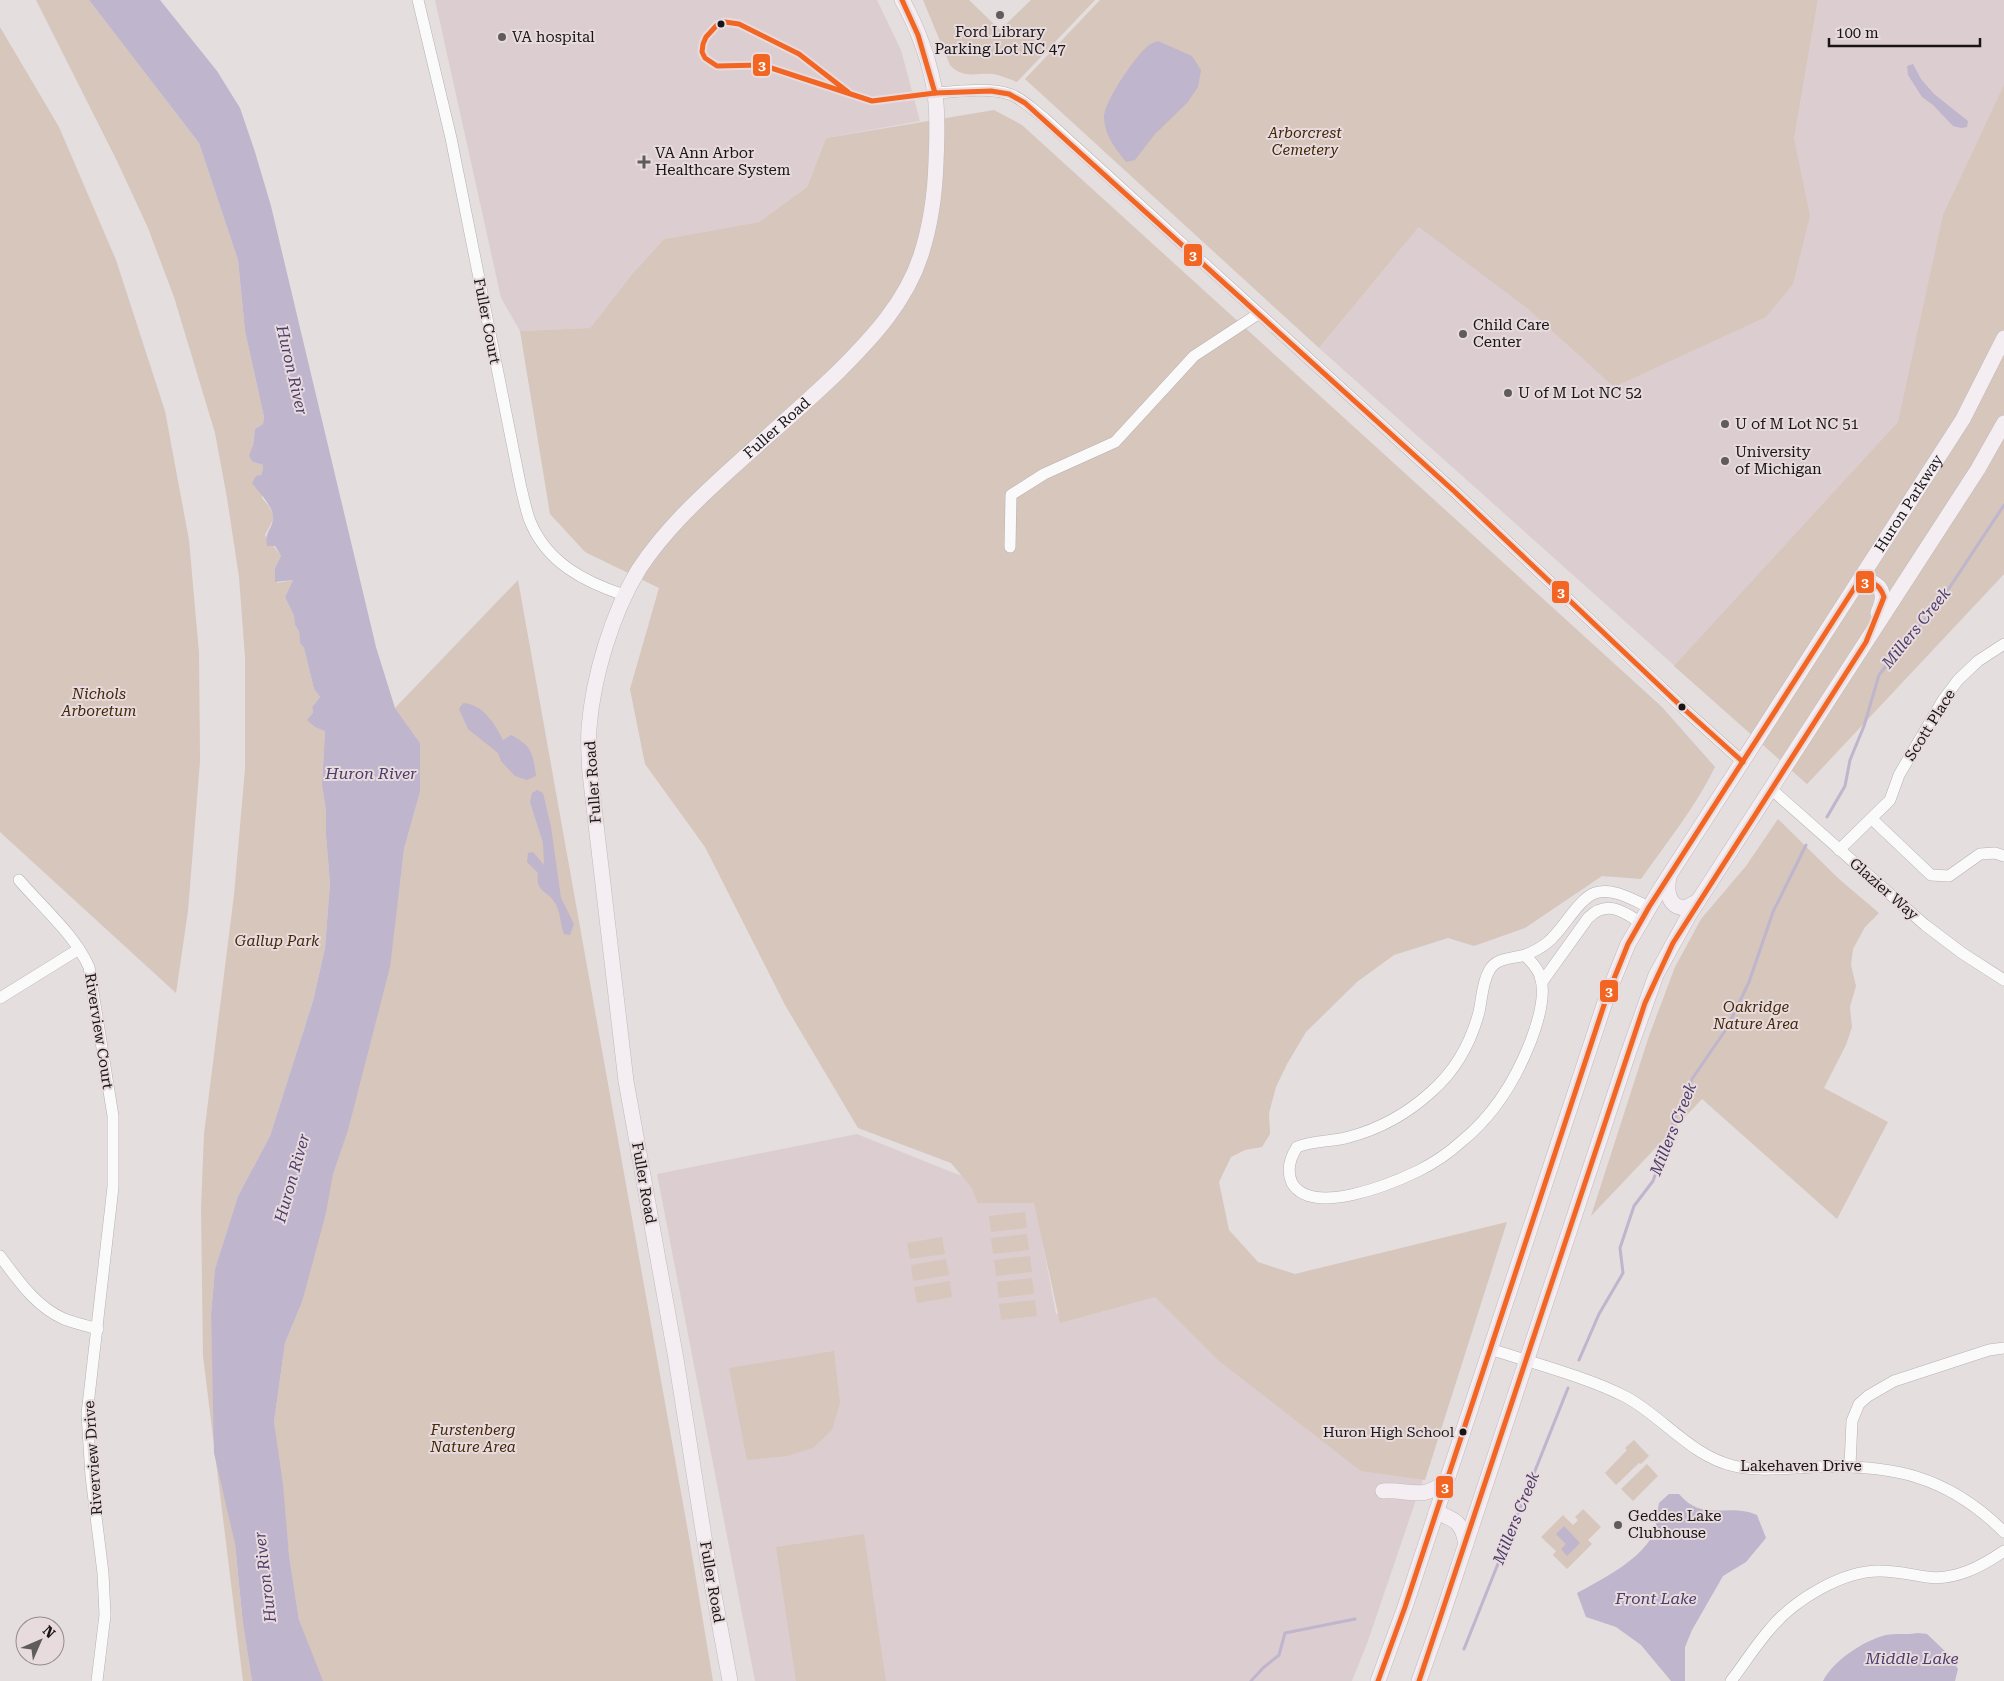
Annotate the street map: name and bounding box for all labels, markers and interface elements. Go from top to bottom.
marker: Ford Library Parking Lot NC 47 [994,9,1006,21]
scale bar [1829,15,1980,47]
unlabelled marker [716,19,726,29]
place label: Ford Library Parking Lot NC 47 [934,23,1066,58]
text: 100 m [1836,24,1879,42]
place label: VA hospital [512,28,595,46]
marker: VA hospital [496,31,508,43]
line badge: 3 [752,53,771,77]
text: 3 [758,57,766,73]
park label: Arborcrest Cemetery [1267,124,1342,159]
place label: VA Ann Arbor Healthcare System [655,144,791,179]
marker: VA Ann Arbor Healthcare System [637,155,651,169]
line badge: 3 [1183,243,1203,267]
text: 3 [1189,247,1197,263]
street label: Fuller Court [470,276,504,366]
place label: Child Care Center [1473,316,1549,351]
water label: Huron River [272,322,312,417]
marker: Child Care Center [1457,328,1469,340]
place label: U of M Lot NC 52 [1518,384,1642,402]
marker: U of M Lot NC 52 [1502,387,1514,399]
street label: Fuller Road [740,393,814,462]
place label: U of M Lot NC 51 [1735,415,1859,433]
marker: U of M Lot NC 51 [1719,418,1731,430]
place label: University of Michigan [1735,443,1822,478]
street label: Huron Parkway [1871,451,1947,555]
marker: University of Michigan [1719,455,1731,467]
line badge: 3 [1855,570,1875,594]
text: 3 [1861,574,1869,590]
line badge: 3 [1551,580,1570,604]
text: 3 [1557,584,1565,600]
water label: Millers Creek [1877,584,1954,673]
park label: Nichols Arboretum [61,685,137,720]
street label: Scott Place [1901,686,1959,764]
unlabelled marker [1677,702,1687,712]
street label: Fuller Road [581,740,605,824]
water label: Huron River [324,764,417,783]
street label: Glazier Way [1846,854,1922,924]
park label: Gallup Park [235,932,320,950]
street label: Riverview Court [81,972,117,1091]
line badge: 3 [1599,979,1619,1003]
text: 3 [1605,983,1613,999]
park label: Oakridge Nature Area [1712,998,1799,1033]
water label: Millers Creek [1645,1080,1700,1179]
water label: Huron River [270,1131,314,1226]
street label: Fuller Road [628,1141,660,1226]
street label: Riverview Drive [80,1400,106,1516]
park label: Furstenberg Nature Area [429,1421,516,1456]
place label: Huron High School [1323,1424,1455,1440]
marker: Huron High School [1458,1427,1468,1437]
street label: Lakehaven Drive [1740,1457,1862,1475]
water label: Millers Creek [1488,1469,1543,1568]
line badge: 3 [1435,1475,1454,1499]
text: 3 [1441,1479,1449,1495]
place label: Geddes Lake Clubhouse [1628,1507,1722,1542]
marker: Geddes Lake Clubhouse [1612,1519,1624,1531]
water label: Huron River [250,1530,280,1625]
street label: Fuller Road [696,1540,728,1625]
water label: Front Lake [1614,1589,1697,1608]
north arrow [15,1616,65,1666]
text: N [40,1622,59,1641]
water label: Middle Lake [1864,1649,1959,1668]

